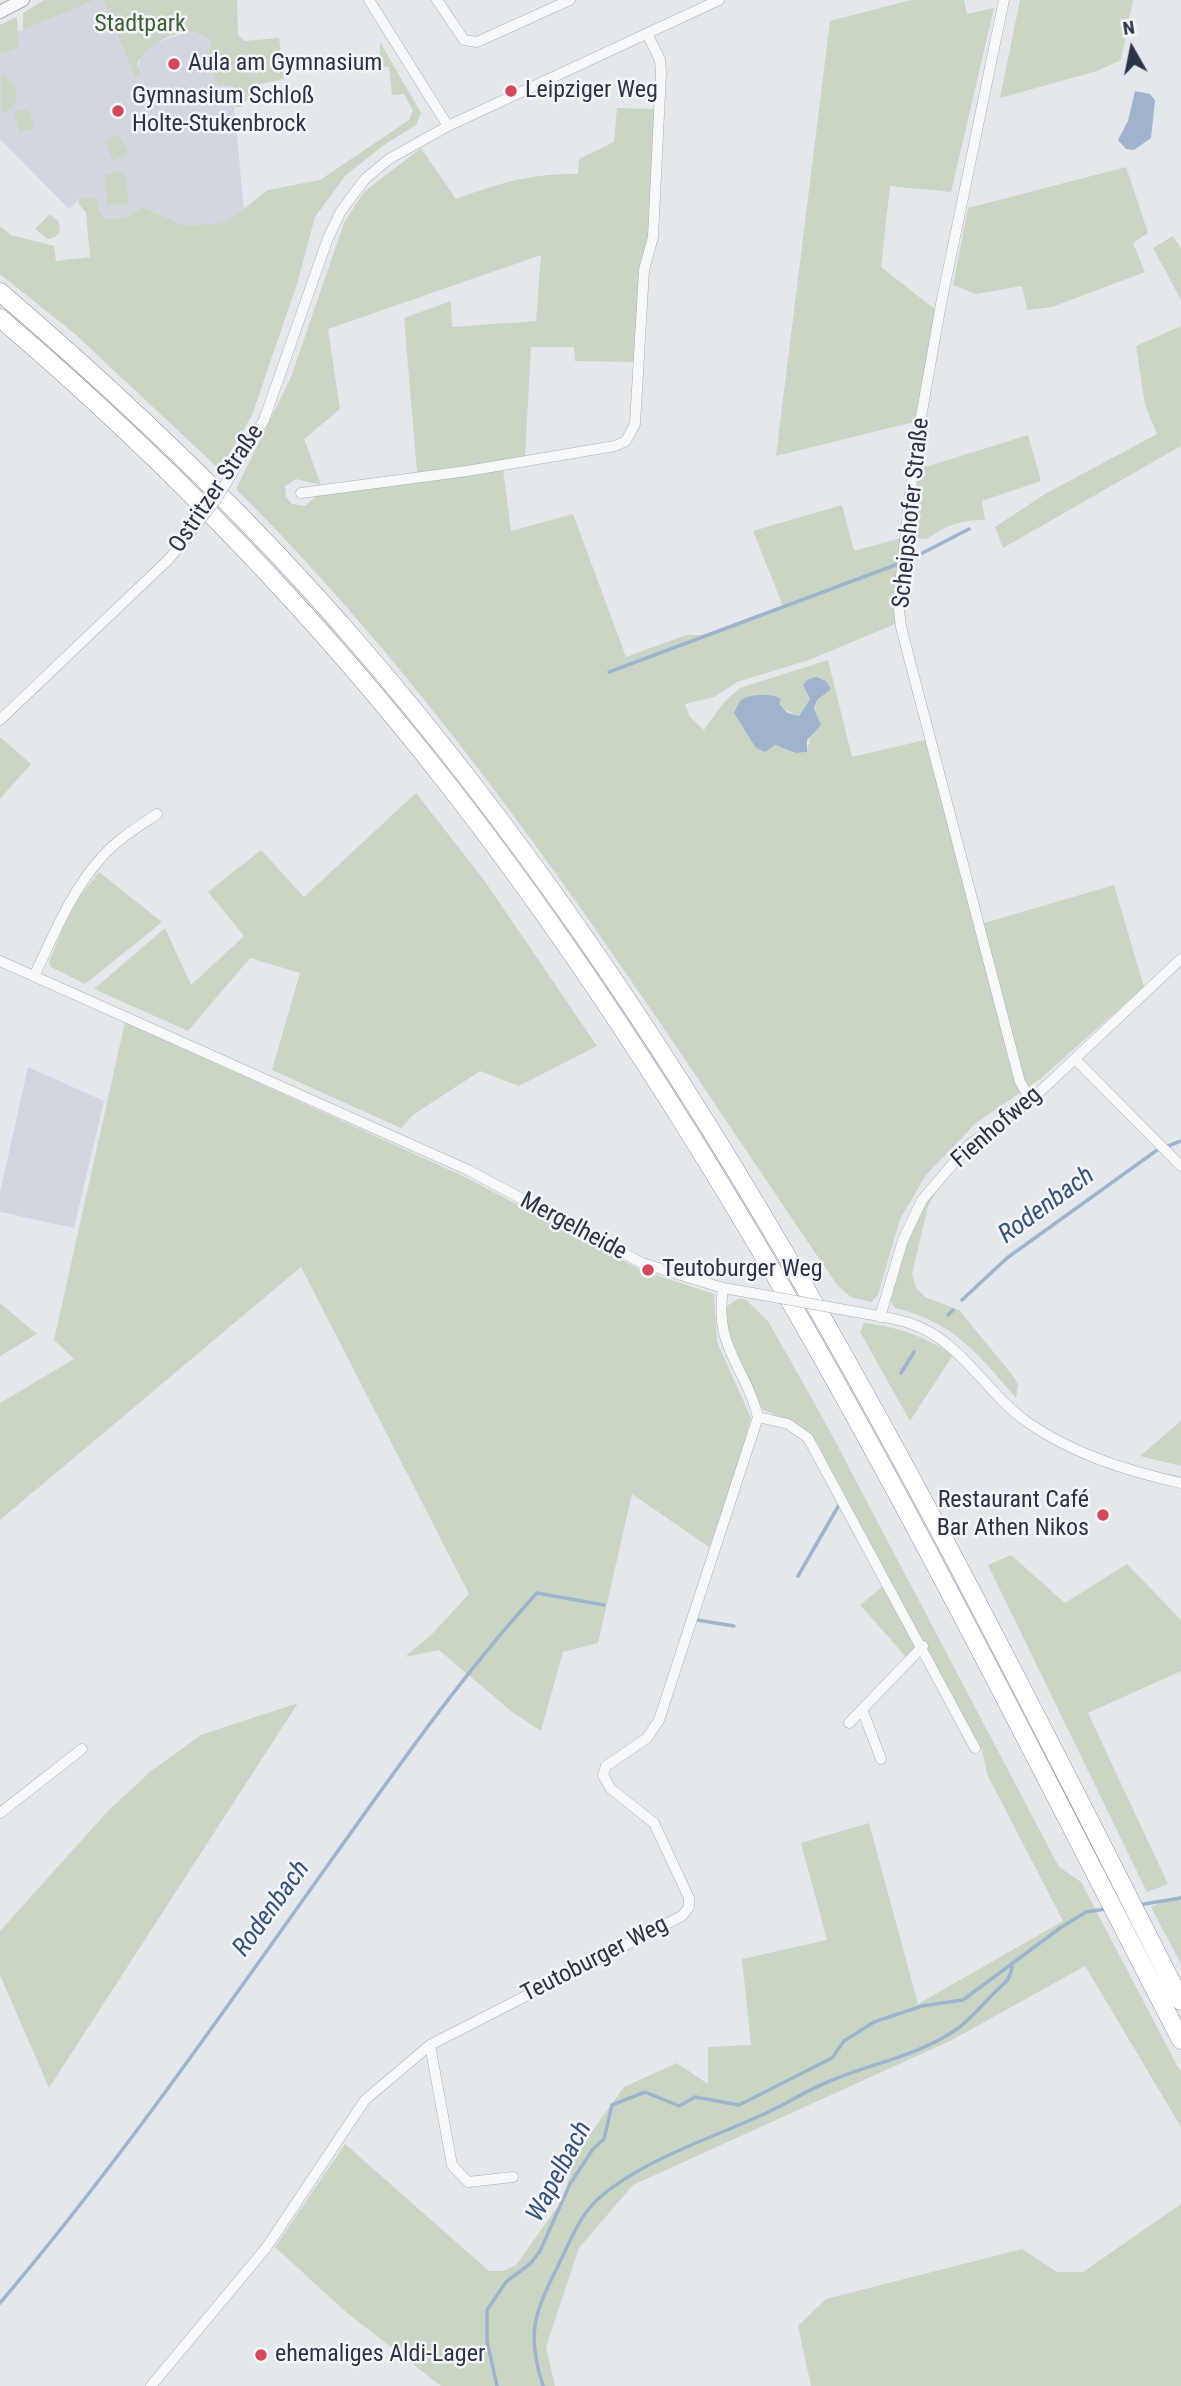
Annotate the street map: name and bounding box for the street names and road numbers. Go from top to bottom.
street label: Scheipshofer Straße [888,416,936,610]
street label: Ostritzer Straße [164,419,270,559]
street label: Fienhofweg [946,1081,1048,1175]
street label: Mergelheide [515,1187,631,1267]
street label: Teutoburger Weg [517,1911,673,2009]

